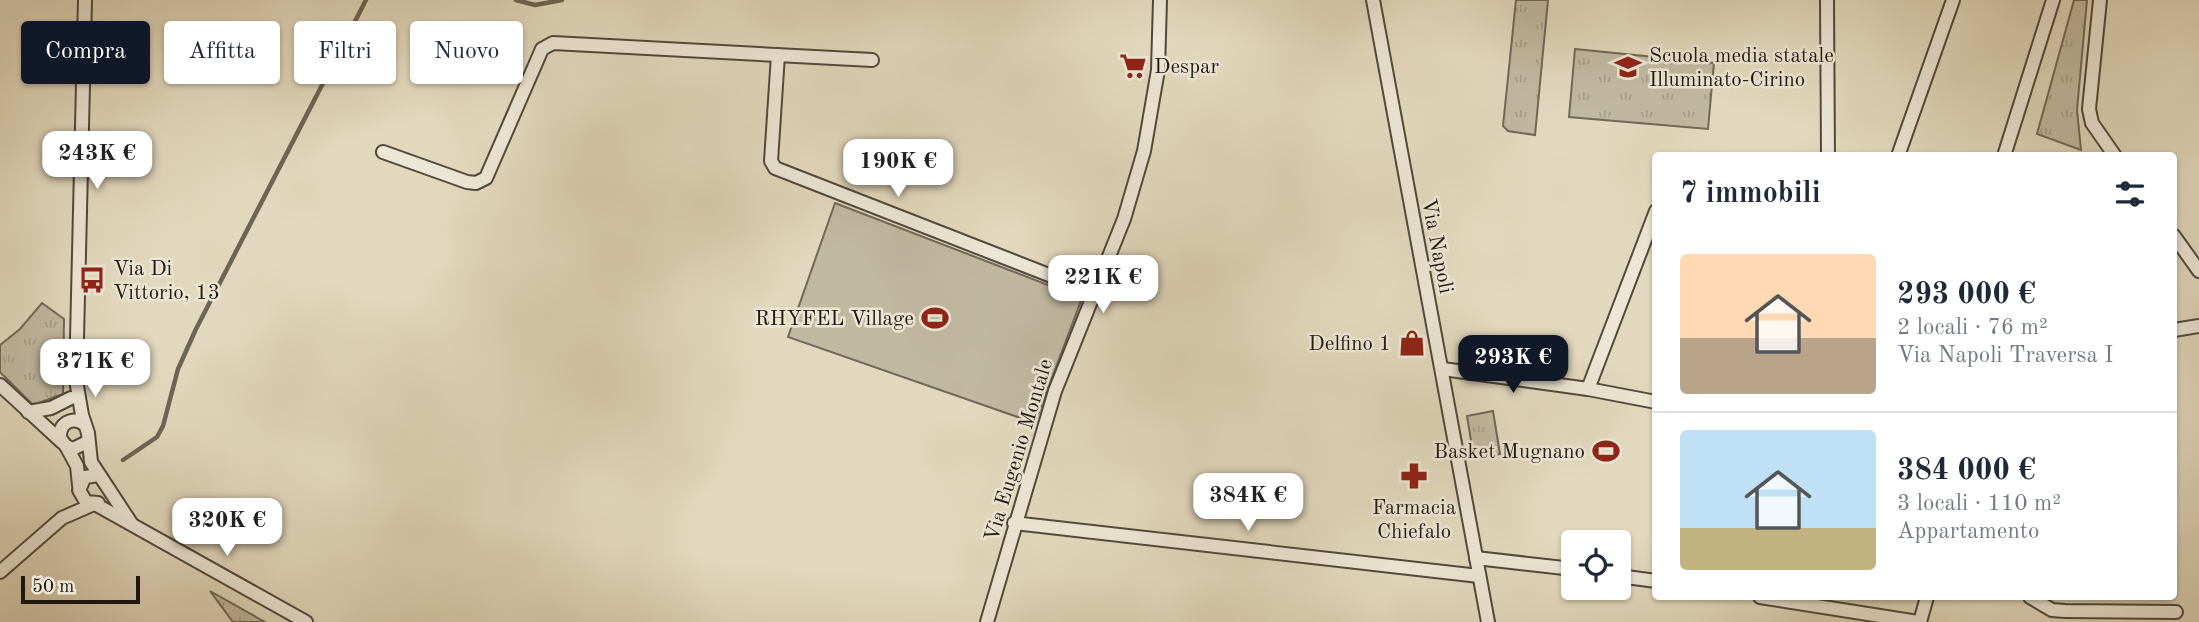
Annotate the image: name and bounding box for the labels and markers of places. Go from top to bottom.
place label: Scuola media statale Illuminato-Cirino [1649,46,1834,91]
supermarket icon: Despar [1118,51,1148,81]
school or university icon: Scuola media statale Illuminato-Cirino [1613,52,1643,82]
place label: Despar [1154,57,1219,78]
pin: 243K € [40,132,154,191]
pin: 190K € [841,140,955,199]
pin: 221K € [1046,256,1160,315]
place label: Via Di Vittorio, 13 [113,259,220,304]
bus stop icon: Via Di Vittorio, 13 [77,265,107,295]
sports icon: RHYFEL Village [920,303,950,333]
place label: RHYFEL Village [755,309,914,330]
shop icon: Delfino 1 [1397,328,1427,358]
place label: Delfino 1 [1308,334,1391,355]
pin: 293K € [1456,336,1570,395]
pin: 371K € [38,340,152,399]
sports icon: Basket Mugnano [1591,436,1621,466]
place label: Basket Mugnano [1434,442,1585,463]
pharmacy icon: Farmacia Chiefalo [1399,461,1429,491]
pin: 384K € [1191,474,1305,533]
pin: 320K € [170,498,284,558]
place label: Farmacia Chiefalo [1372,498,1456,543]

